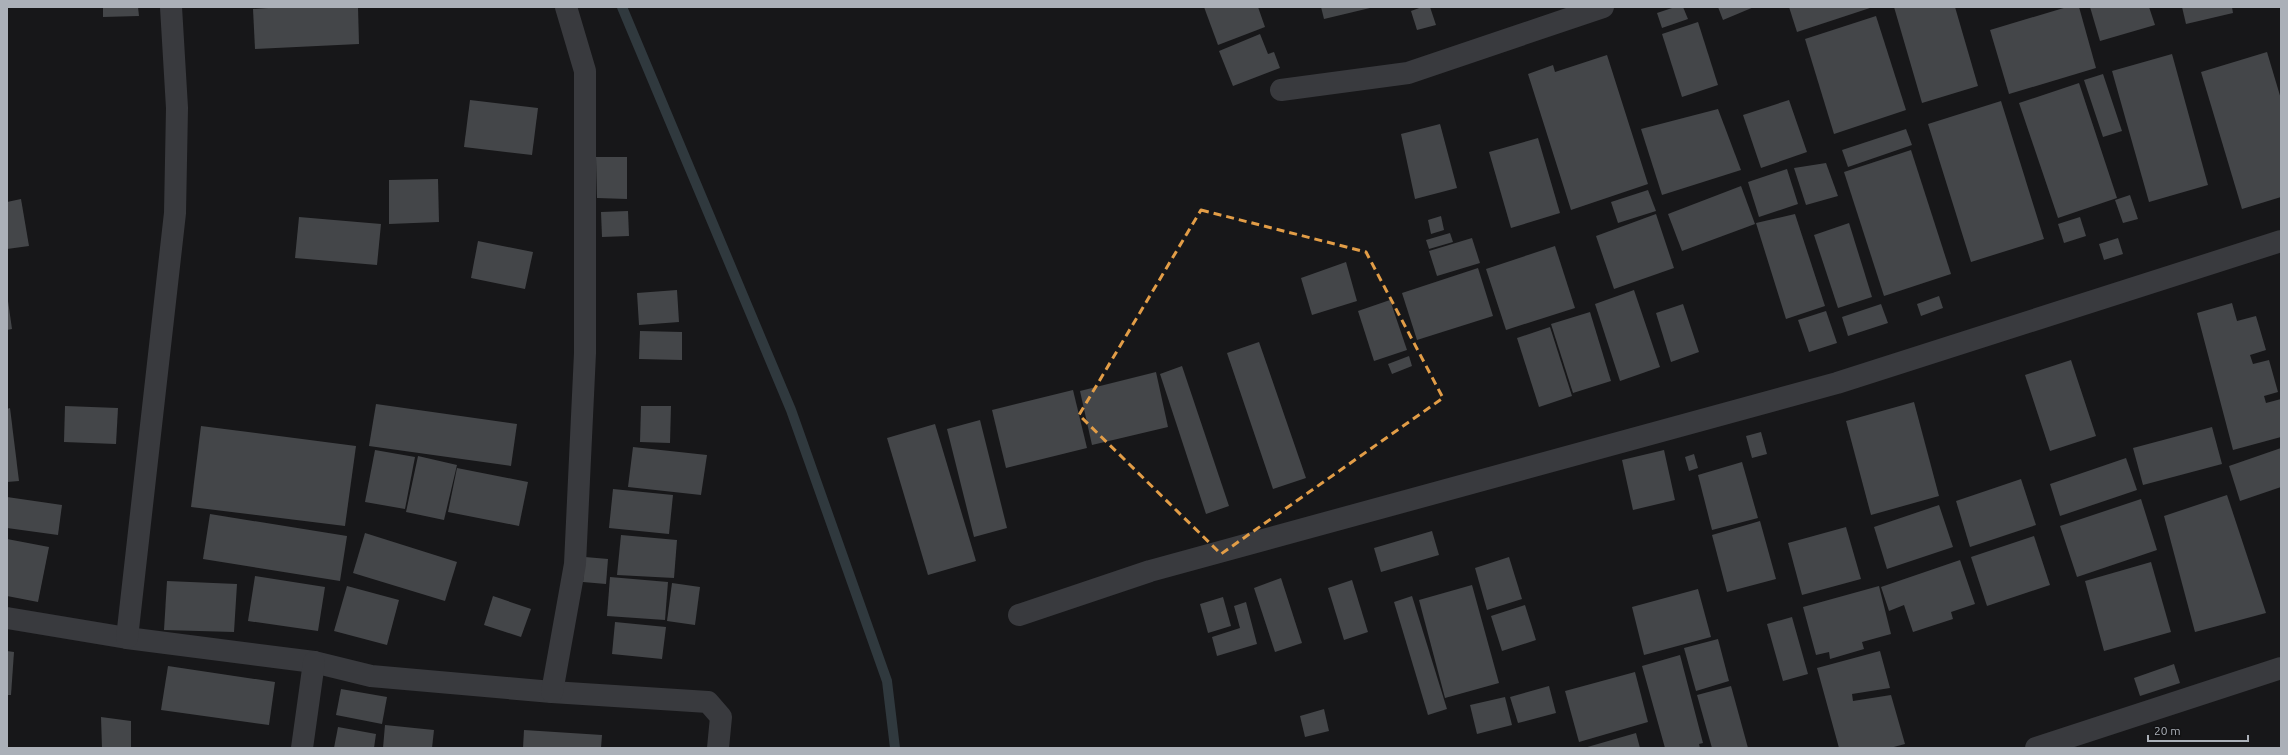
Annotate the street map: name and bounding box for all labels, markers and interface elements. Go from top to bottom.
scale bar [2148,717,2248,743]
text: 20 m [2154,724,2181,737]

